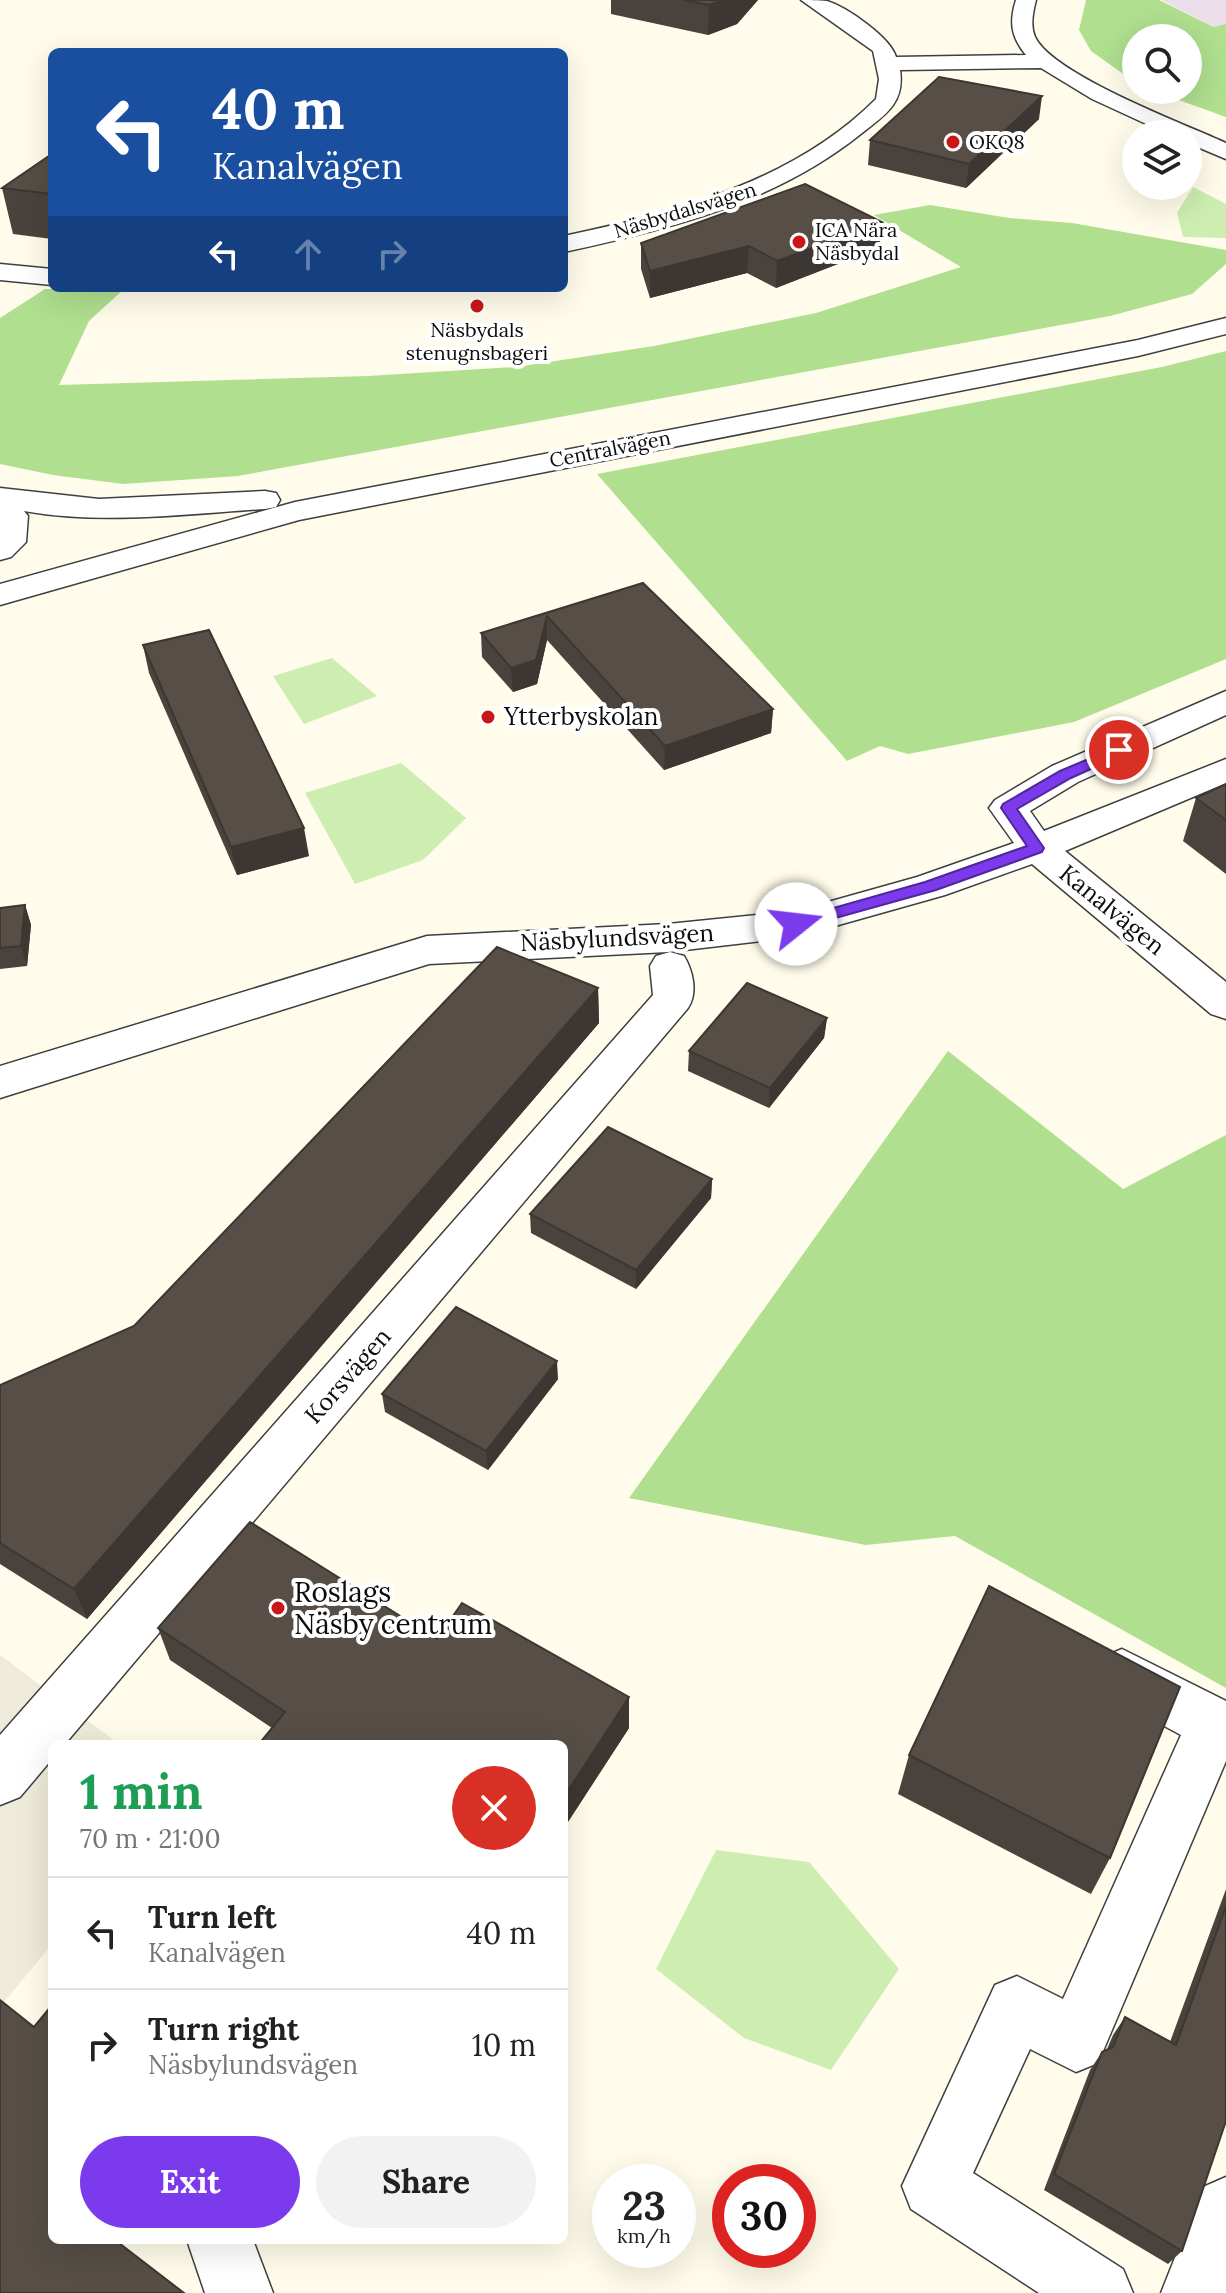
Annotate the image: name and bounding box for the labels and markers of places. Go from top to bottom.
place label: OKQ8 [969,129,1025,154]
marker: OKQ8 [944,133,962,151]
place label: ICA Nära Näsbydal [815,217,899,265]
marker: ICA Nära Näsbydal [790,233,808,251]
marker: Näsbydals stenugnsbageri [468,297,486,315]
place label: Näsbydals stenugnsbageri [406,317,548,365]
place label: Ytterbyskolan [503,701,658,732]
marker: Ytterbyskolan [479,708,497,726]
pin [1085,716,1153,784]
place label: Roslags Näsby centrum [294,1574,492,1642]
marker: Roslags Näsby centrum [269,1599,287,1617]

